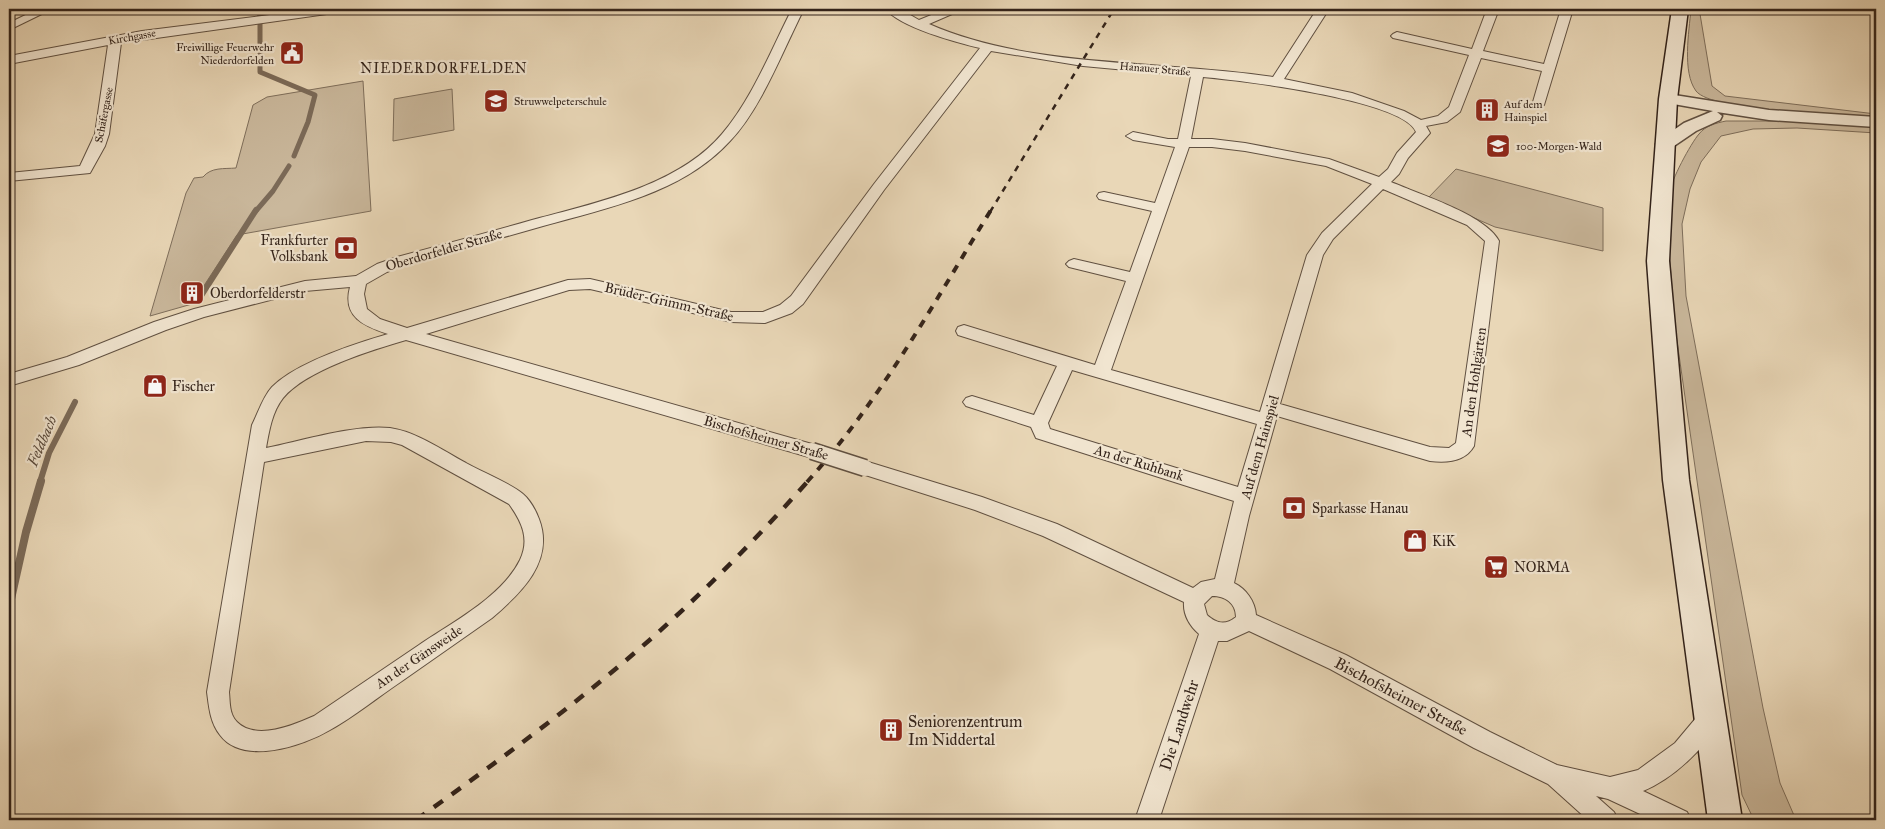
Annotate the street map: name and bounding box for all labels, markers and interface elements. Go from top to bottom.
street label: Kirchgasse [107,26,157,48]
public building icon: Freiwillige Feuerwehr Niederdorfelden [279,40,305,66]
place label: Freiwillige Feuerwehr Niederdorfelden [176,41,275,67]
street label: Hanauer Straße [1119,59,1191,79]
district label: NIEDERDORFELDEN [360,60,528,77]
street label: Schäfergasse [92,86,116,144]
school or university icon: Struwwelpeterschule [483,88,509,114]
place label: Struwwelpeterschule [514,95,607,108]
building icon: Auf dem Hainspiel [1474,97,1500,123]
place label: Auf dem Hainspiel [1503,98,1547,124]
school or university icon: 100-Morgen-Wald [1485,133,1511,159]
place label: 100-Morgen-Wald [1516,140,1602,153]
street label: Oberdorfelder Straße [384,225,504,275]
place label: Frankfurter Volksbank [260,232,329,265]
bank icon: Frankfurter Volksbank [333,235,359,261]
street label: Brüder-Grimm-Straße [603,279,735,325]
building icon: Oberdorfelderstr [179,280,205,306]
place label: Oberdorfelderstr [210,285,306,302]
street label: An den Hohlgärten [1458,326,1490,439]
shop icon: Fischer [142,373,168,399]
place label: Fischer [172,378,216,395]
street label: Auf dem Hainspiel [1237,393,1283,502]
water label: Feldbach [23,412,61,470]
street label: Bischofsheimer Straße [702,412,831,464]
street label: An der Ruhbank [1091,441,1186,485]
bank icon: Sparkasse Hanau [1281,495,1307,521]
place label: Sparkasse Hanau [1312,500,1409,517]
shop icon: KiK [1402,528,1428,554]
place label: KiK [1432,533,1457,550]
supermarket icon: NORMA [1483,554,1509,580]
place label: NORMA [1514,559,1571,576]
street label: An der Gänsweide [371,621,466,693]
street label: Bischofsheimer Straße [1331,653,1471,739]
street label: Die Landwehr [1155,677,1203,773]
place label: Seniorenzentrum Im Niddertal [908,712,1023,749]
building icon: Seniorenzentrum Im Niddertal [878,717,904,743]

